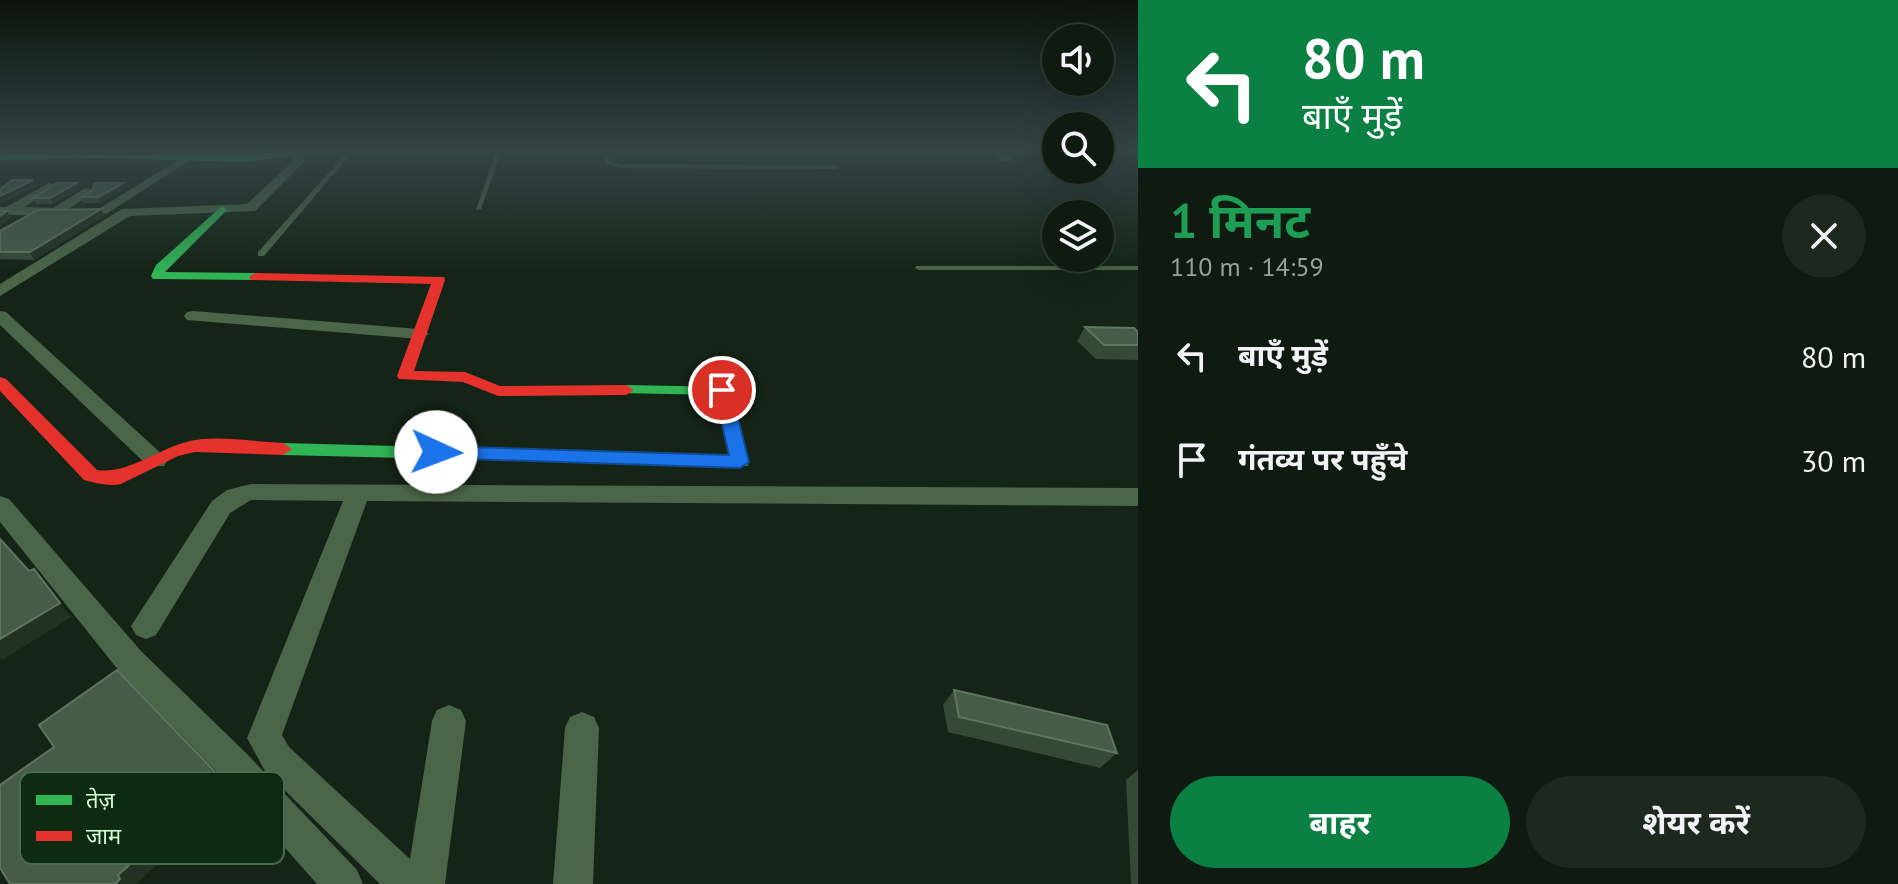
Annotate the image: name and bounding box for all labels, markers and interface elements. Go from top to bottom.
text: 80 m [1302,22,1425,94]
map controls [1042,24,1114,272]
button: sound [1042,24,1114,96]
icon: left [1170,32,1274,136]
text: बाएँ मुड़ें [1302,92,1402,139]
button: search [1042,112,1114,184]
text: 1 मिनट [1170,189,1310,251]
button: close [1782,194,1866,278]
button: layers [1042,200,1114,272]
text: 110 m · 14:59 [1170,250,1324,283]
icon: left [1170,334,1214,378]
text: बाएँ मुड़ें [1238,335,1328,374]
text: 80 m [1801,337,1866,376]
pin [688,356,756,424]
icon: arrive [700,368,744,412]
position arrow [394,410,478,494]
icon: arrive [1170,438,1214,482]
text: गंतव्य पर पहुँचे [1238,439,1407,478]
text: 30 m [1801,441,1866,480]
legend [20,772,284,864]
button: बाहर [1170,776,1510,868]
button: शेयर करें [1526,776,1866,868]
text: तेज़ [86,786,116,814]
text: जाम [86,822,122,850]

